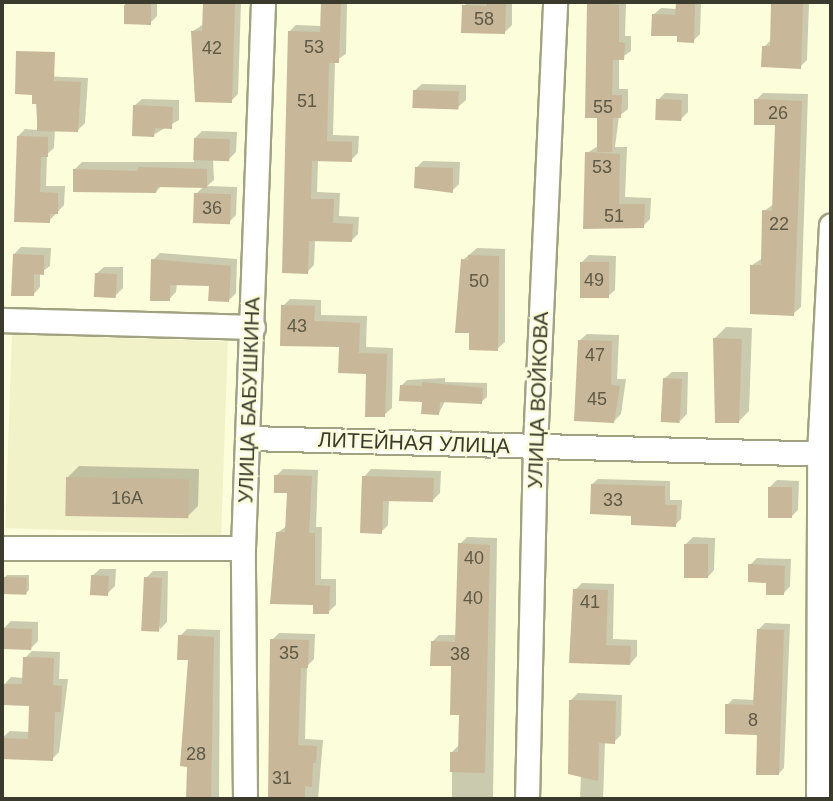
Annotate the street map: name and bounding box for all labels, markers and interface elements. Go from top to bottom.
house number: 58 [474,8,494,30]
house number: 53 [304,36,324,58]
house number: 42 [202,37,222,59]
house number: 51 [297,90,317,112]
house number: 55 [593,96,613,118]
house number: 26 [768,102,788,124]
house number: 53 [592,156,612,178]
house number: 36 [202,197,222,219]
house number: 51 [604,205,624,227]
house number: 22 [769,213,789,235]
house number: 49 [584,269,604,291]
house number: 50 [469,270,489,292]
street label: УЛИЦА БАБУШКИНА [233,296,265,504]
street label: УЛИЦА ВОЙКОВА [522,311,554,489]
house number: 43 [287,315,307,337]
house number: 47 [585,344,605,366]
house number: 45 [587,388,607,410]
street label: ЛИТЕЙНАЯ УЛИЦА [318,427,510,459]
house number: 16А [111,487,143,509]
house number: 33 [603,489,623,511]
house number: 40 [464,547,484,569]
house number: 40 [463,587,483,609]
house number: 41 [580,591,600,613]
house number: 35 [279,642,299,664]
house number: 38 [450,643,470,665]
house number: 8 [748,709,758,731]
house number: 28 [186,743,206,765]
house number: 31 [272,767,292,789]

